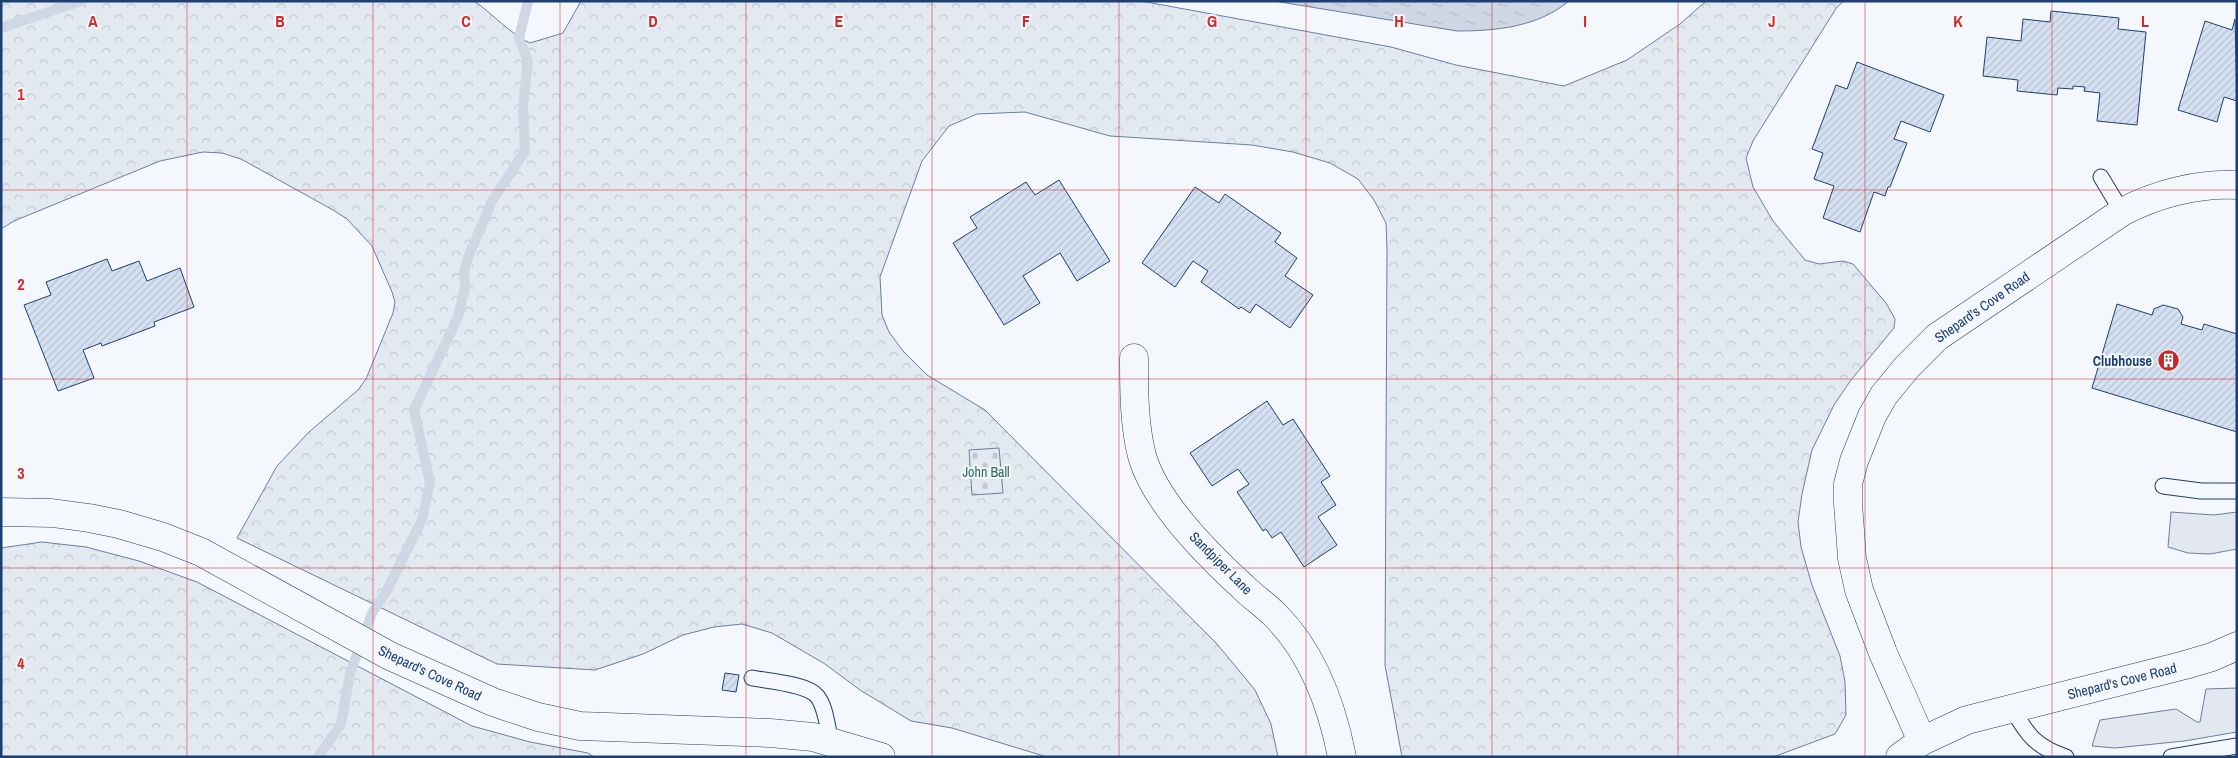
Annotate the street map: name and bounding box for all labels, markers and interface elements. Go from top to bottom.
text: A [88,10,98,32]
text: B [275,10,285,32]
text: C [461,10,471,32]
text: D [648,10,658,32]
text: E [835,10,844,32]
text: F [1022,10,1030,32]
text: G [1207,10,1217,32]
text: H [1394,10,1404,32]
text: I [1583,10,1587,32]
text: J [1768,10,1776,32]
text: K [1953,10,1963,32]
text: L [2141,10,2149,32]
text: 1 [17,83,25,105]
street label: Shepard's Cove Road [1931,268,2033,346]
text: 2 [17,273,25,295]
building icon: Clubhouse [2156,349,2180,373]
place label: Clubhouse [2093,352,2152,370]
text: 3 [17,462,25,484]
park label: John Ball [962,463,1010,481]
street label: Sandpiper Lane [1186,528,1256,598]
street label: Shepard's Cove Road [375,641,485,705]
text: 4 [17,652,25,674]
street label: Shepard's Cove Road [2066,659,2178,703]

